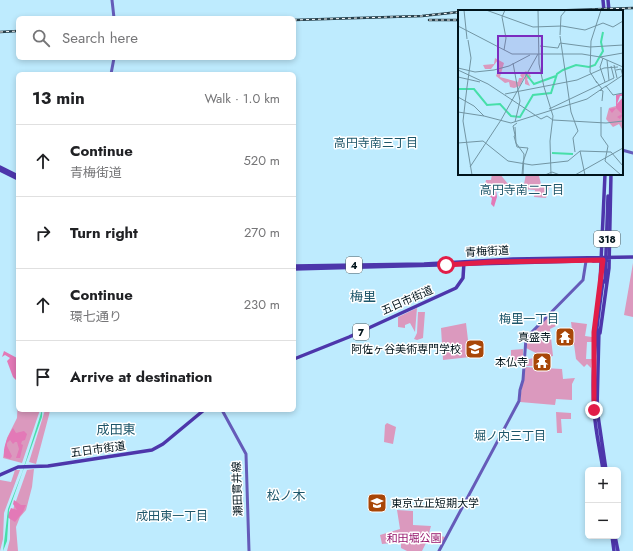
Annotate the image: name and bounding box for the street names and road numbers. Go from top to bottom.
road number: 318 [594,231,620,247]
street label: 青梅街道 [465,242,509,260]
road number: 4 [346,257,362,273]
street label: 五日市街道 [379,282,435,318]
road number: 7 [353,324,369,340]
street label: 五日市街道 [70,437,126,461]
street label: 瀬田貫井線 [228,461,246,517]

